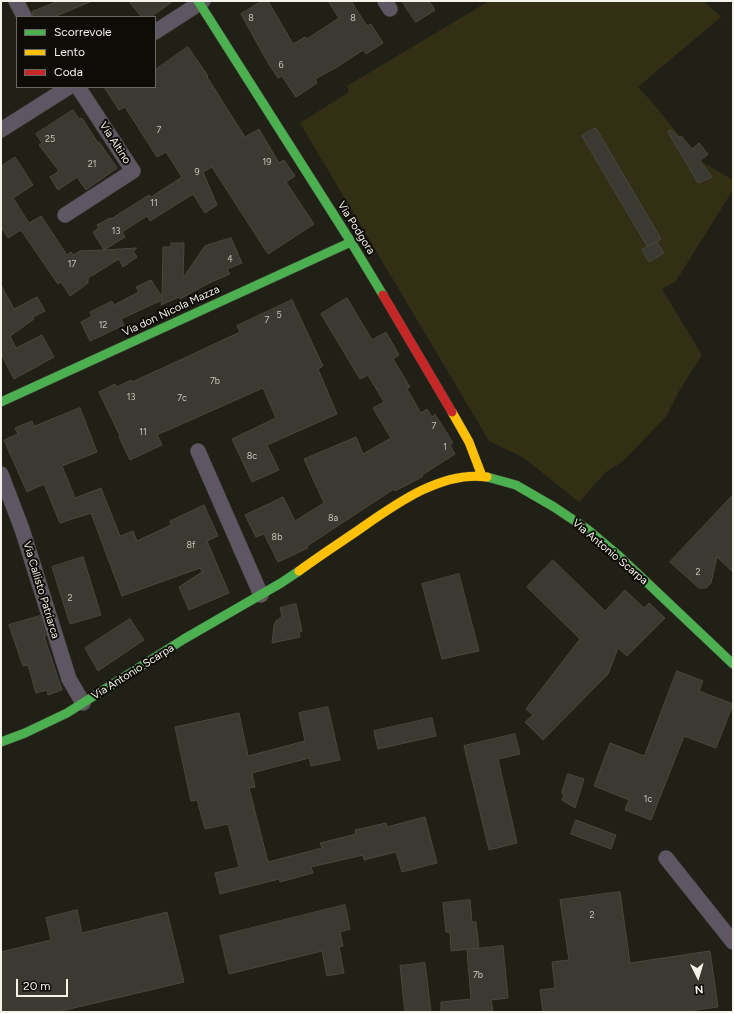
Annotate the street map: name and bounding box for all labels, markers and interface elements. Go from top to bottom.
house number: 8 [248,13,254,23]
house number: 8 [350,13,356,23]
legend [16,16,156,88]
text: Scorrevole [54,25,112,39]
text: Lento [54,45,85,59]
house number: 6 [278,60,284,70]
text: Coda [54,65,83,79]
street label: Via Altino [97,119,133,167]
house number: 7 [157,125,161,135]
house number: 25 [45,134,55,144]
house number: 19 [263,157,271,167]
house number: 21 [88,159,96,169]
house number: 9 [194,167,200,177]
house number: 11 [150,198,158,208]
street label: Via Podgora [335,199,377,257]
house number: 13 [112,226,120,236]
house number: 4 [227,254,233,264]
house number: 17 [68,259,76,269]
street label: Via don Nicola Mazza [120,283,222,339]
house number: 5 [276,310,282,320]
house number: 7 [265,315,269,325]
house number: 12 [99,320,107,330]
house number: 7b [210,376,220,386]
house number: 13 [127,392,135,402]
house number: 7c [177,393,187,403]
house number: 7 [432,421,436,431]
house number: 11 [139,427,147,437]
house number: 1 [443,442,447,452]
house number: 8c [247,451,257,461]
house number: 8a [328,513,338,523]
street label: Via Antonio Scarpa [570,517,650,587]
house number: 8b [272,532,282,542]
street label: Via Callisto Patriarca [20,540,62,640]
house number: 8f [187,540,195,550]
house number: 2 [695,567,701,577]
house number: 2 [67,593,73,603]
street label: Via Antonio Scarpa [89,641,177,703]
house number: 1c [644,794,652,804]
house number: 2 [589,910,595,920]
north arrow [678,957,718,997]
house number: 7b [473,970,483,980]
scale bar [18,971,70,997]
text: 20 m [23,979,51,993]
text: N [694,983,704,996]

